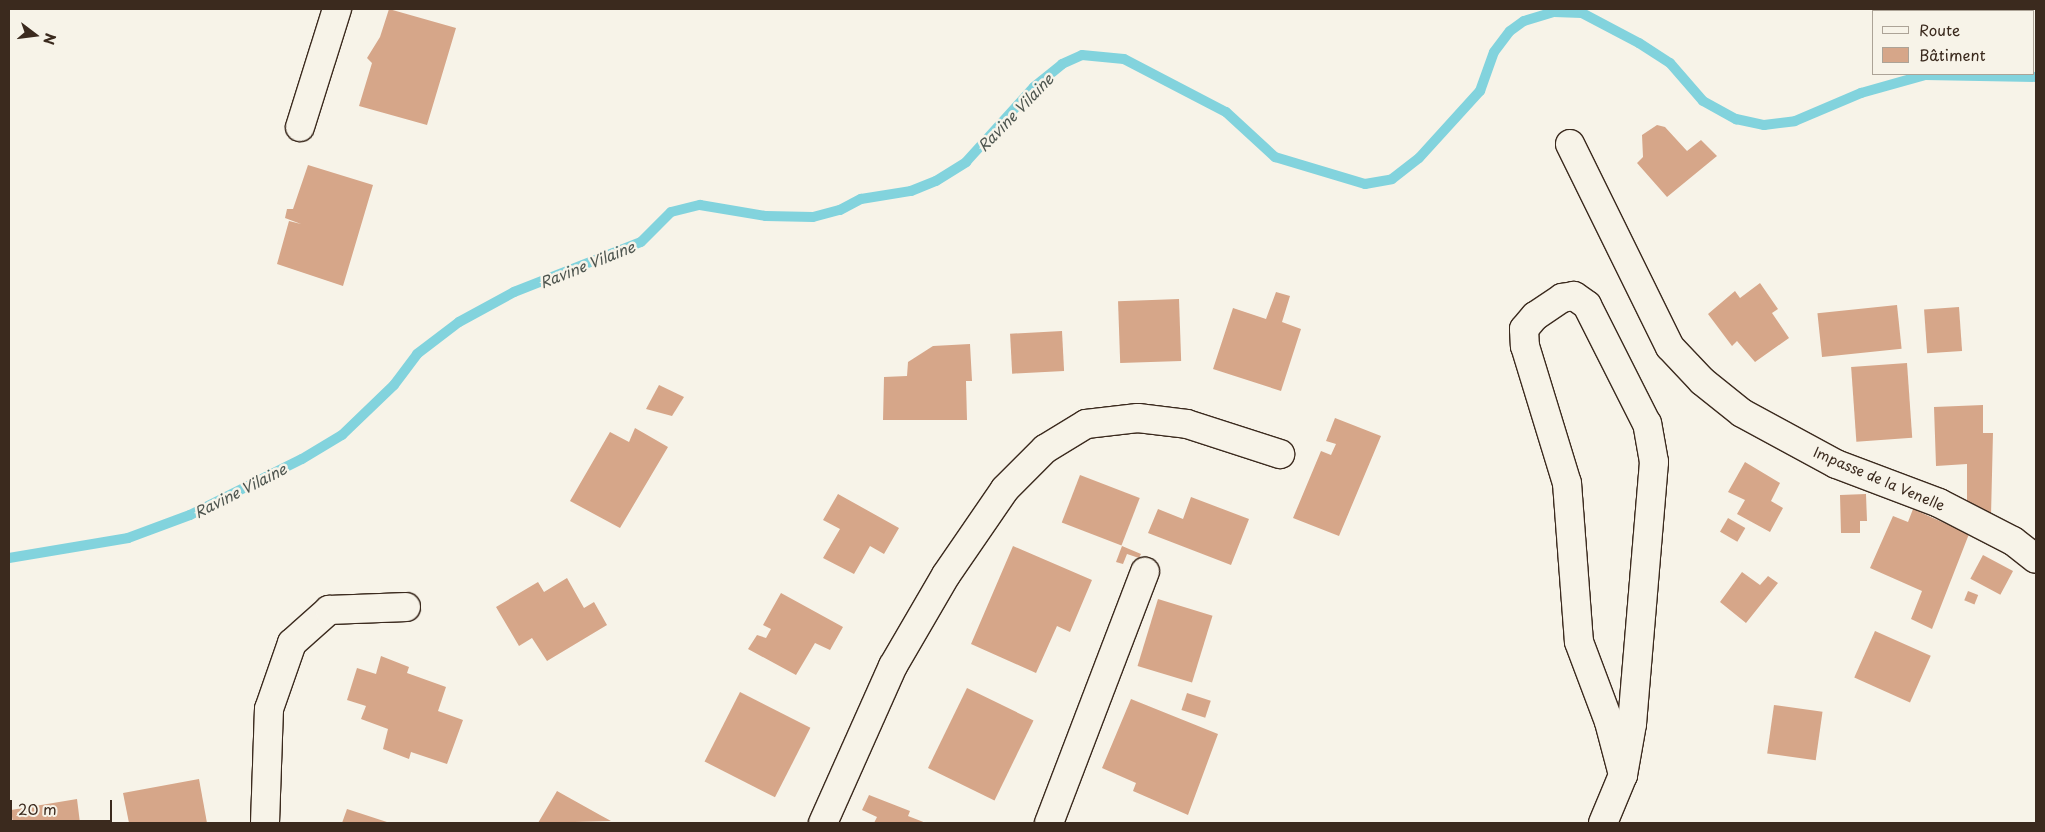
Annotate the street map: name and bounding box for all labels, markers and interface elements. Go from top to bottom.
north arrow [10,10,60,60]
legend [1872,10,2035,75]
text: Route [1919,18,1960,41]
text: N [38,31,62,47]
text: Bâtiment [1919,43,1986,66]
water label: Ravine Vilaine [973,69,1057,155]
water label: Ravine Vilaine [536,236,638,292]
street label: Impasse de la Venelle [1810,443,1948,515]
water label: Ravine Vilaine [190,459,290,521]
scale bar [12,790,115,822]
text: 20 m [18,797,57,820]

